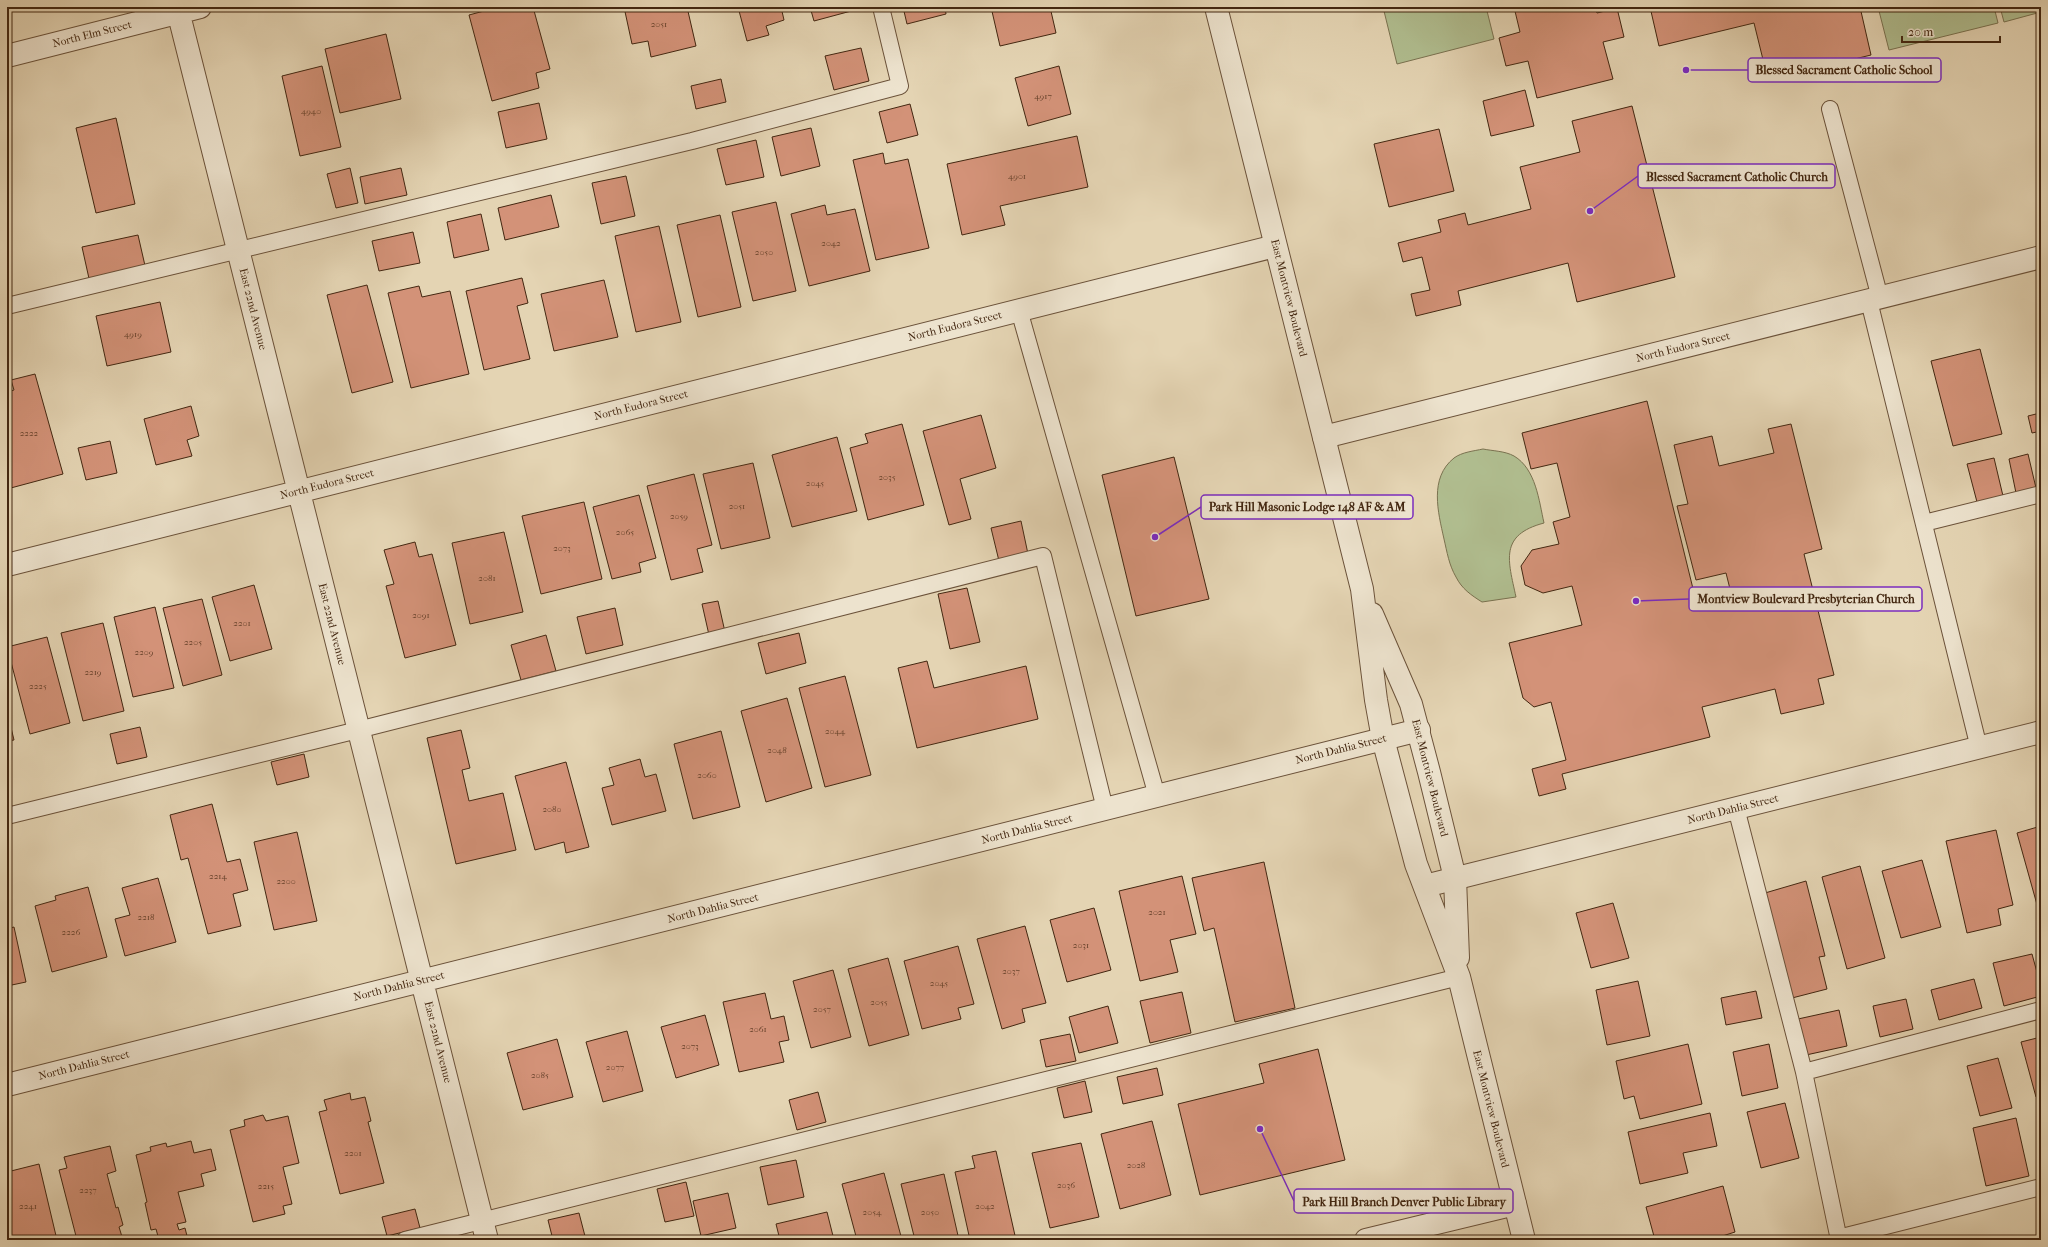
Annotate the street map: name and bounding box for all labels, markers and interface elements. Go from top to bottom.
street label: North Elm Street [51,18,133,50]
scale bar [1902,18,2000,44]
house number: 2051 [651,19,667,29]
text: 20 m [1908,25,1933,39]
callout: Blessed Sacrament Catholic School [1748,58,1941,82]
text: Blessed Sacrament Catholic School [1756,63,1933,77]
house number: 4917 [1034,91,1052,101]
house number: 4940 [301,106,321,116]
callout: Blessed Sacrament Catholic Church [1638,164,1835,188]
text: Blessed Sacrament Catholic Church [1646,170,1828,184]
house number: 4901 [1008,171,1026,181]
house number: 2042 [821,238,841,248]
street label: East Montview Boulevard [1268,238,1310,359]
house number: 2050 [755,247,773,257]
street label: East 22nd Avenue [237,267,270,352]
street label: North Eudora Street [907,308,1003,344]
house number: 4919 [124,329,142,339]
street label: North Eudora Street [1635,329,1731,365]
street label: North Eudora Street [593,387,689,423]
house number: 2222 [20,428,39,438]
street label: North Eudora Street [279,466,375,502]
house number: 2035 [878,472,896,482]
house number: 2045 [806,478,824,488]
callout: Park Hill Masonic Lodge 148 AF & AM [1201,495,1413,519]
text: Park Hill Masonic Lodge 148 AF & AM [1209,500,1405,515]
house number: 2051 [729,501,745,511]
house number: 2059 [670,511,688,521]
house number: 2065 [616,527,634,537]
house number: 2073 [553,543,571,553]
house number: 2081 [478,573,496,583]
street label: East 22nd Avenue [316,582,349,667]
callout: Montview Boulevard Presbyterian Church [1689,587,1922,611]
text: Montview Boulevard Presbyterian Church [1696,592,1915,607]
house number: 2091 [412,610,430,620]
house number: 2201 [233,618,251,628]
house number: 2205 [184,637,202,647]
house number: 2209 [135,647,154,657]
house number: 2219 [84,667,102,677]
house number: 2225 [29,681,47,691]
street label: East Montview Boulevard [1409,718,1451,839]
house number: 2044 [825,726,846,736]
street label: North Dahlia Street [1294,731,1388,767]
house number: 2048 [767,745,787,755]
house number: 2060 [697,770,717,780]
street label: North Dahlia Street [1686,791,1780,827]
house number: 2080 [542,804,562,814]
street label: North Dahlia Street [980,811,1074,847]
house number: 2214 [209,871,228,881]
house number: 2200 [276,876,296,886]
street label: North Dahlia Street [666,890,760,926]
house number: 2021 [1148,907,1166,917]
house number: 2218 [138,912,155,922]
house number: 2226 [62,927,80,937]
house number: 2031 [1073,940,1089,950]
house number: 2037 [1002,966,1020,976]
street label: North Dahlia Street [352,968,446,1004]
house number: 2045 [930,978,948,988]
house number: 2055 [870,997,888,1007]
street label: East 22nd Avenue [422,1000,455,1085]
house number: 2057 [813,1004,832,1014]
house number: 2061 [749,1024,767,1034]
house number: 2073 [681,1041,699,1051]
street label: North Dahlia Street [37,1047,131,1083]
street label: East Montview Boulevard [1470,1049,1512,1170]
house number: 2077 [606,1062,625,1072]
house number: 2085 [531,1070,549,1080]
house number: 2201 [344,1148,362,1158]
house number: 2028 [1127,1160,1146,1170]
house number: 2036 [1057,1180,1075,1190]
house number: 2215 [258,1181,274,1191]
house number: 2237 [79,1185,97,1195]
callout: Park Hill Branch Denver Public Library [1294,1189,1513,1213]
text: Park Hill Branch Denver Public Library [1302,1195,1506,1210]
house number: 2241 [19,1201,37,1211]
house number: 2042 [975,1201,995,1211]
house number: 2054 [863,1207,882,1217]
house number: 2050 [921,1207,939,1217]

